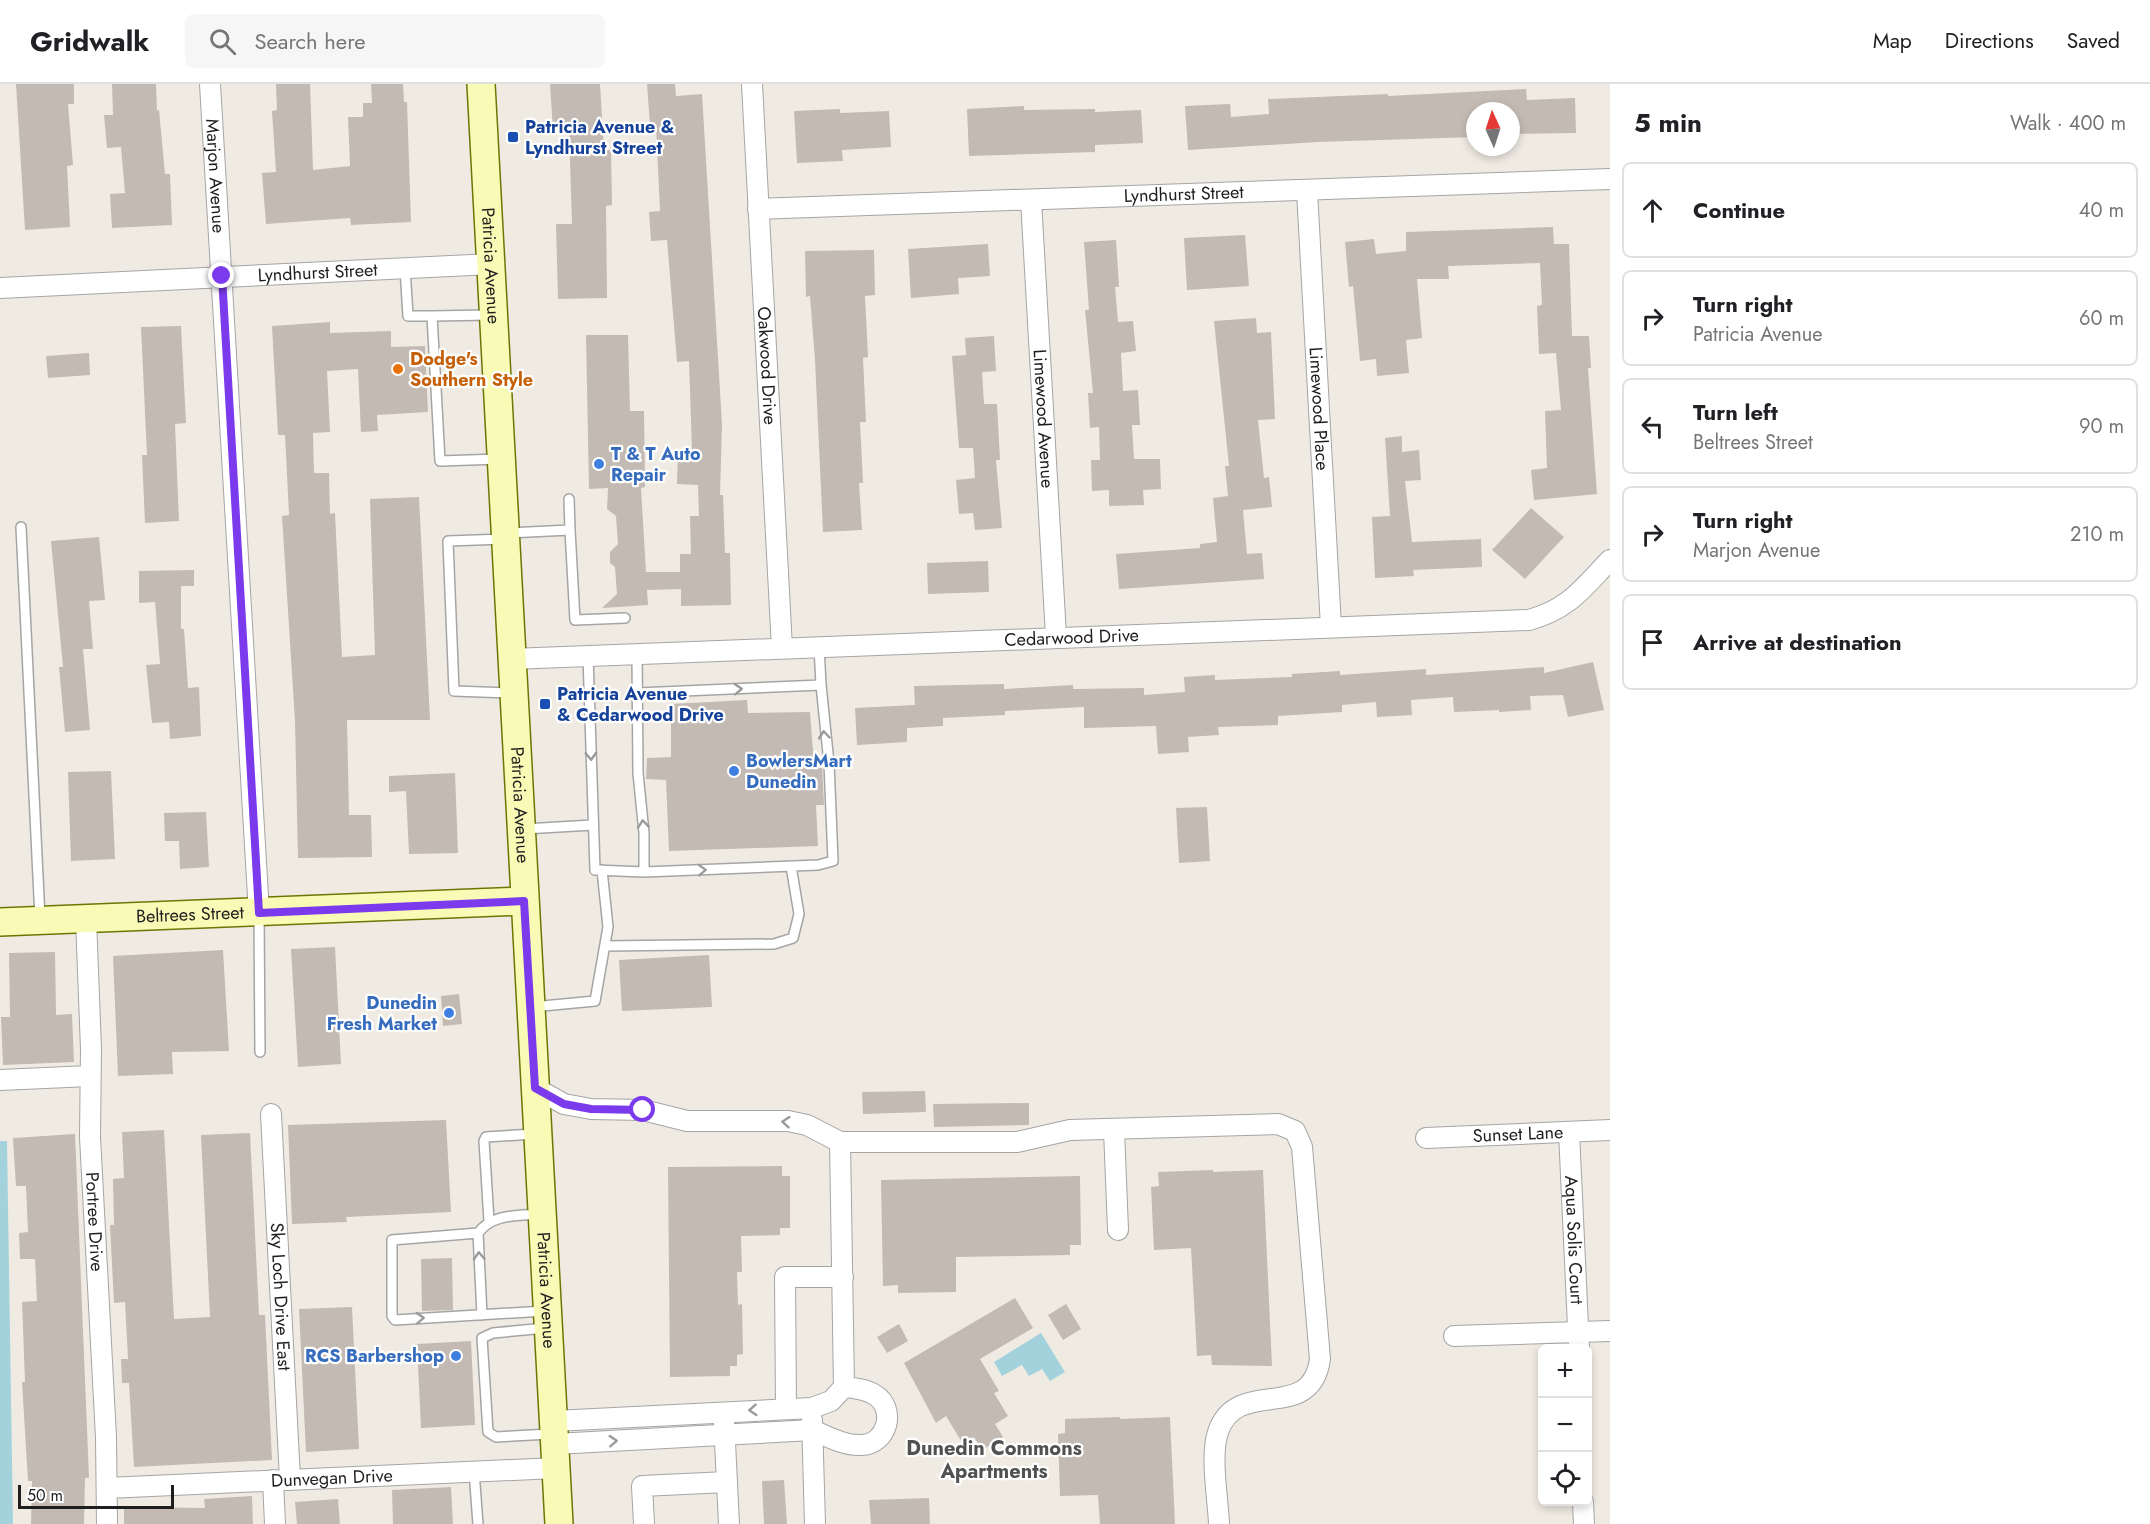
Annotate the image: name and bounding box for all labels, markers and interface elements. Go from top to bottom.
search box [185,14,605,68]
text: Gridwalk [30,21,149,62]
icon: search [206,25,239,58]
text: Search here [254,25,366,57]
text: Map [1873,26,1912,56]
text: Directions [1945,26,2034,56]
text: Saved [2067,26,2120,56]
north arrow [1466,102,1520,156]
text: 5 min [1634,104,1702,142]
text: Walk · 400 m [2010,109,2126,138]
place label: Patricia Avenue & Lyndhurst Street [525,114,675,161]
street label: Marjon Avenue [199,118,232,234]
marker: Patricia Avenue & Lyndhurst Street [506,130,520,144]
street label: Lyndhurst Street [1123,179,1245,209]
icon: ahead [1636,194,1669,227]
text: Continue [1693,194,1785,226]
text: 40 m [2079,196,2124,225]
street label: Patricia Avenue [475,207,507,325]
street label: Lyndhurst Street [257,257,379,288]
route end [208,262,234,288]
text: Turn right [1693,288,1793,320]
icon: right [1636,302,1669,335]
text: 60 m [2079,304,2124,333]
street label: Oakwood Drive [751,306,783,425]
text: Patricia Avenue [1693,320,1823,349]
place label: Dodge's Southern Style [410,346,533,393]
street label: Limewood Place [1303,346,1335,471]
street label: Limewood Avenue [1027,348,1061,489]
marker: Dodge's Southern Style [391,362,405,376]
text: Turn left [1693,396,1778,428]
icon: left [1636,410,1669,443]
text: 90 m [2079,412,2124,441]
text: Beltrees Street [1693,428,1813,457]
place label: T & T Auto Repair [611,441,701,488]
marker: T & T Auto Repair [592,457,606,471]
text: Turn right [1693,504,1793,536]
icon: right [1636,518,1669,551]
text: 210 m [2070,520,2124,549]
text: Marjon Avenue [1693,536,1820,565]
street label: Cedarwood Drive [1004,622,1139,653]
icon: arrive [1636,626,1669,659]
text: Arrive at destination [1693,626,1902,658]
place label: Patricia Avenue & Cedarwood Drive [557,681,724,728]
one-way arrow [733,682,742,695]
marker: Patricia Avenue & Cedarwood Drive [538,697,552,711]
one-way arrow [818,731,831,740]
street label: Patricia Avenue [504,746,536,864]
place label: BowlersMart Dunedin [746,748,852,795]
one-way arrow [585,752,597,761]
marker: BowlersMart Dunedin [727,764,741,778]
one-way arrow [637,819,650,828]
one-way arrow [698,863,707,876]
street label: Beltrees Street [135,899,245,930]
place label: Dunedin Fresh Market [327,990,437,1037]
marker: Dunedin Fresh Market [442,1006,456,1020]
route start [629,1096,655,1122]
one-way arrow [781,1116,791,1129]
street label: Sunset Lane [1472,1119,1564,1149]
street label: Portree Drive [79,1171,110,1272]
street label: Aqua Solis Court [1558,1175,1590,1306]
street label: Sky Loch Drive East [264,1222,297,1372]
street label: Patricia Avenue [530,1231,562,1349]
one-way arrow [472,1252,485,1261]
one-way arrow [415,1312,424,1325]
place label: RCS Barbershop [305,1343,444,1369]
map controls [1538,1344,1592,1506]
button: + [1538,1344,1592,1398]
marker: RCS Barbershop [449,1349,463,1363]
button: − [1538,1398,1592,1452]
one-way arrow [749,1404,758,1417]
district label: Dunedin Commons Apartments [906,1434,1082,1486]
one-way arrow [609,1435,618,1448]
button: locate [1538,1452,1592,1506]
street label: Dunvegan Drive [270,1462,393,1494]
scale bar [18,1482,174,1510]
text: 50 m [27,1484,63,1507]

